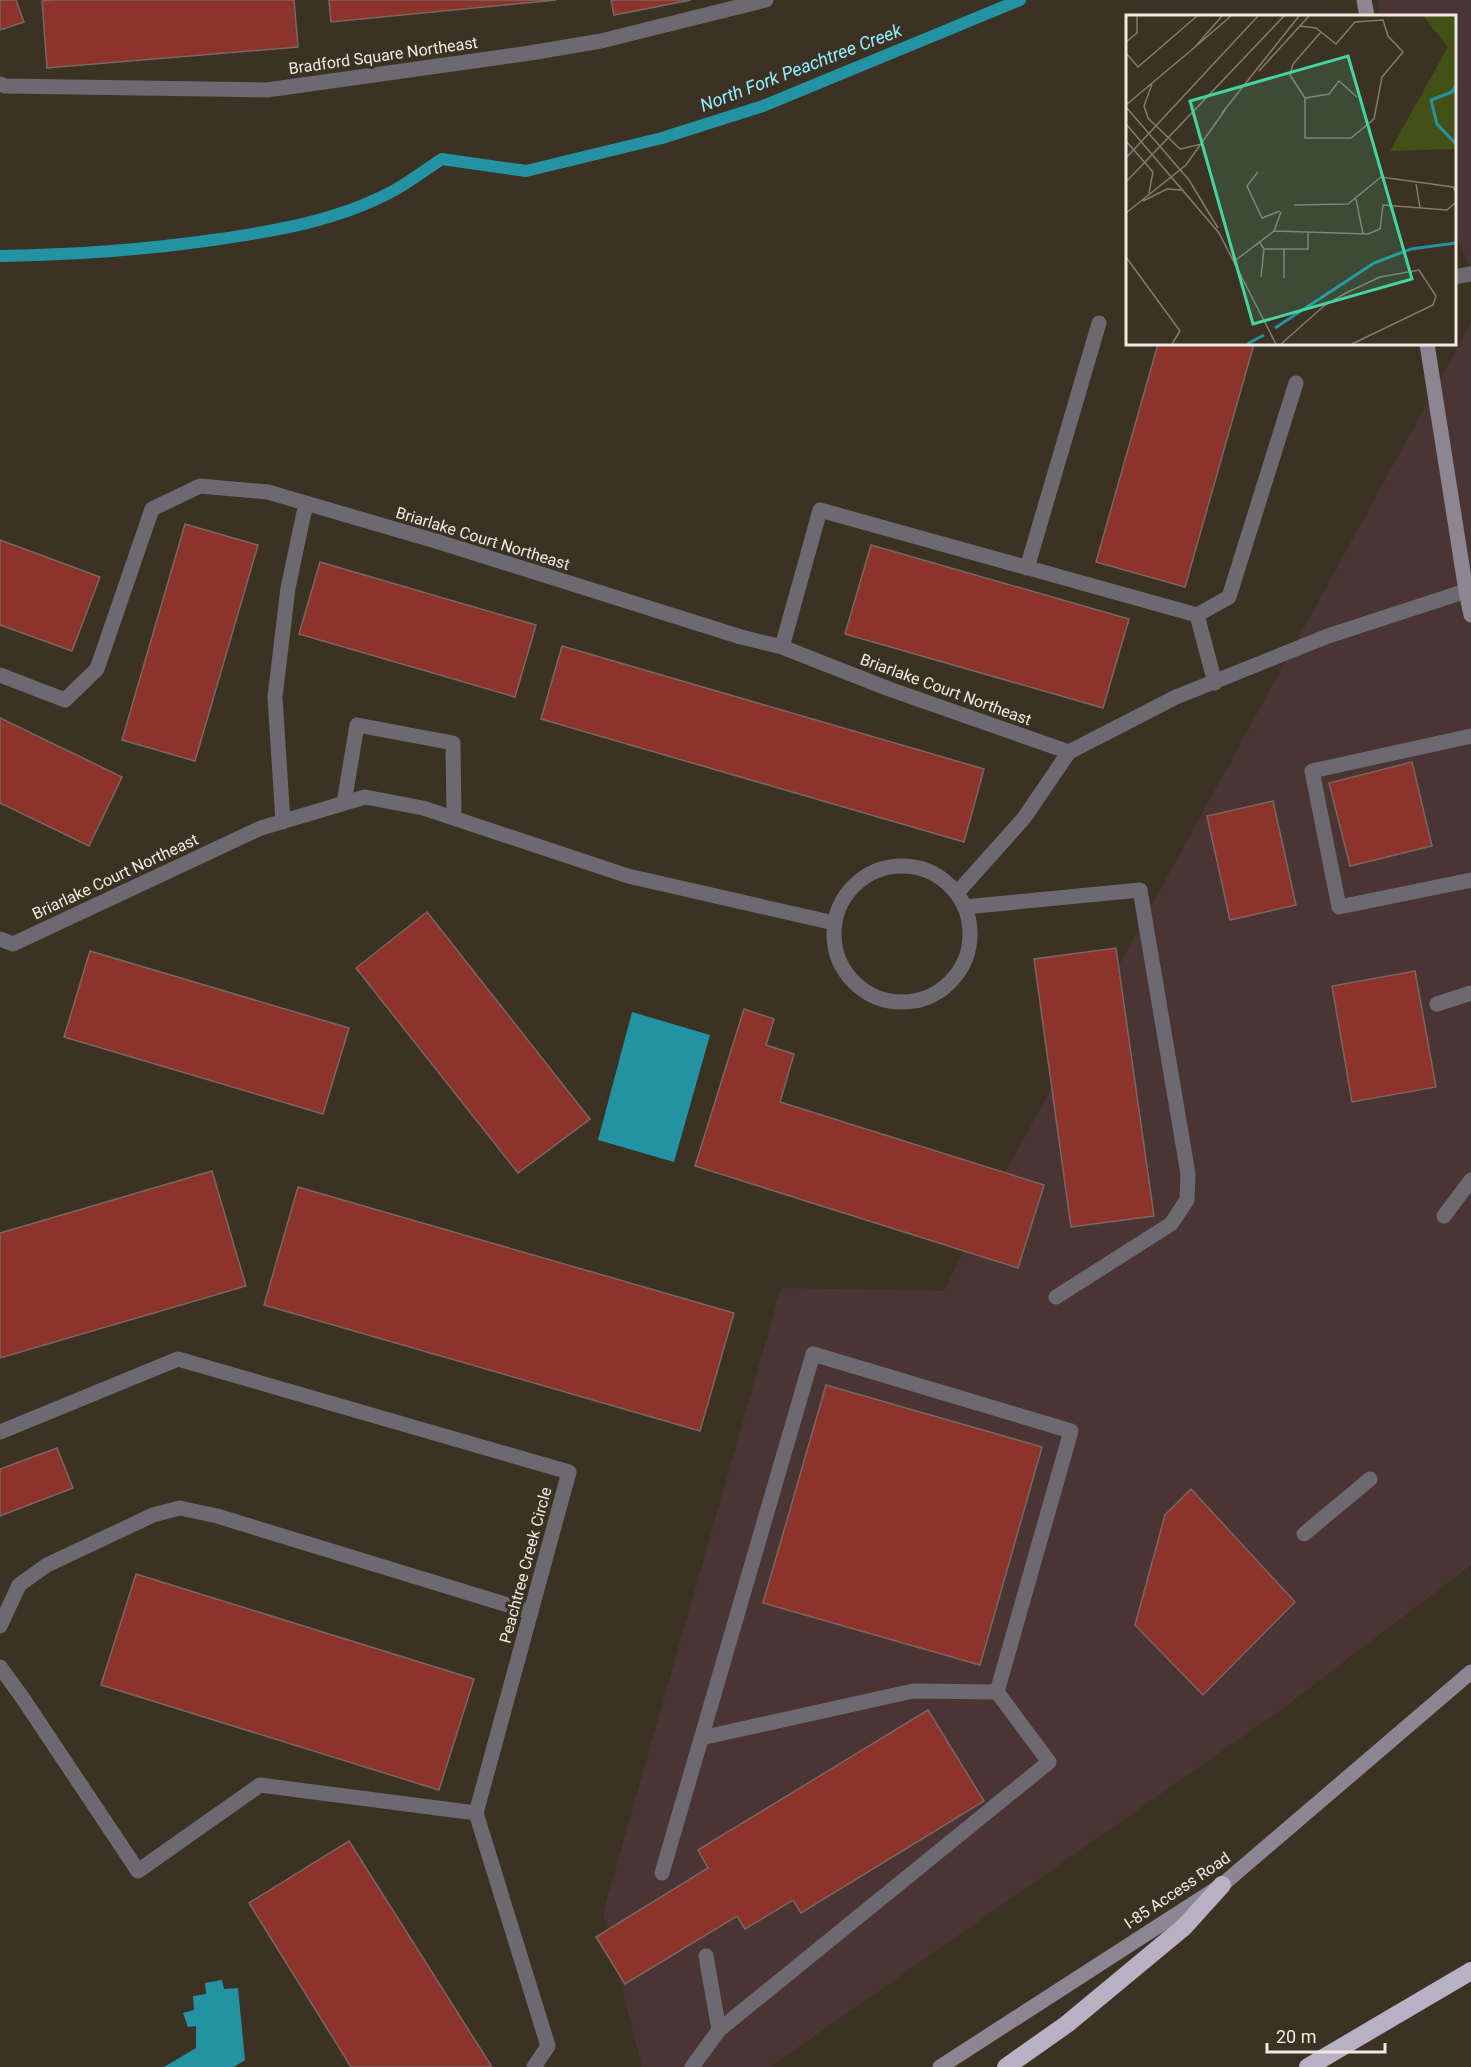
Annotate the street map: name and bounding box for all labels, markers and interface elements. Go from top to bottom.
inset map [1126,15,1456,345]
water label: North Fork Peachtree Creek [697,19,906,116]
street label: Bradford Square Northeast [287,33,479,78]
street label: Briarlake Court Northeast [394,503,572,574]
street label: Briarlake Court Northeast [858,650,1034,729]
street label: Briarlake Court Northeast [29,830,201,923]
street label: Peachtree Creek Circle [495,1485,555,1645]
street label: I-85 Access Road [1121,1848,1234,1933]
scale bar [1267,2016,1386,2054]
text: 20 m [1276,2026,1316,2047]

